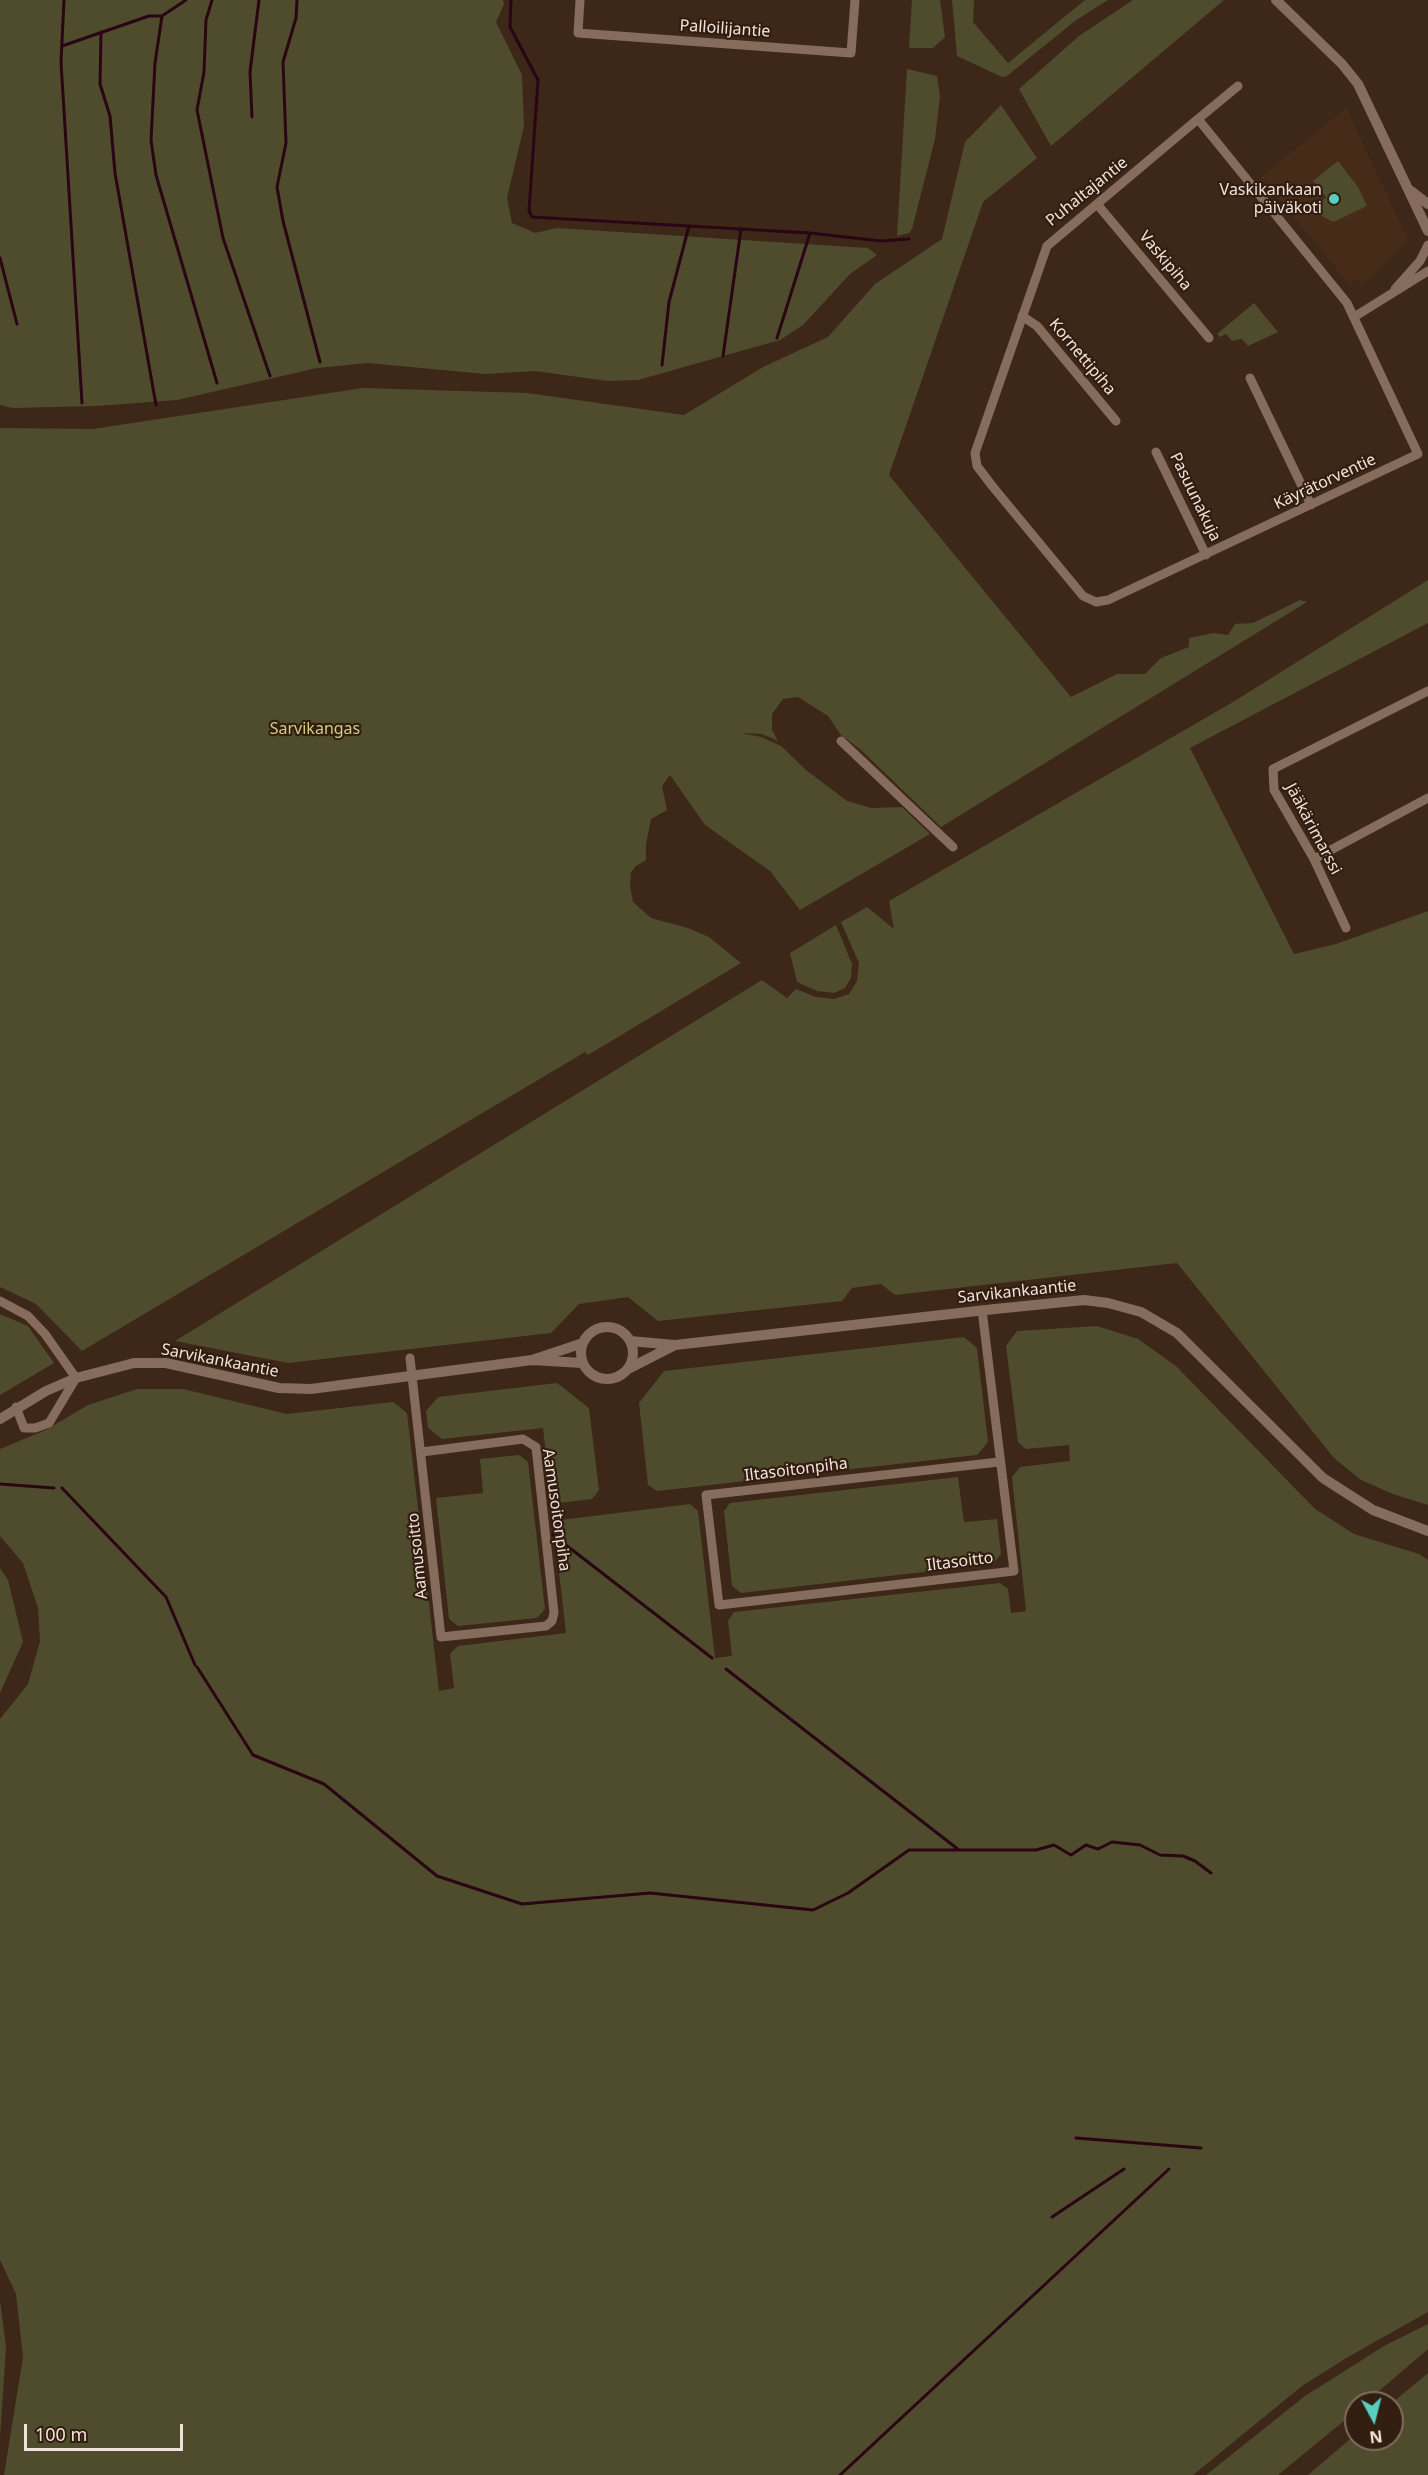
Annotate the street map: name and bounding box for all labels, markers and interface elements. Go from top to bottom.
street label: Palloilijantie [679,16,771,42]
street label: Puhaltajantie [1042,153,1132,231]
place label: Vaskikankaan päiväkoti [1220,180,1322,218]
marker: Vaskikankaan päiväkoti [1327,192,1341,206]
street label: Vaskipiha [1135,227,1195,295]
street label: Kornettipiha [1045,315,1119,399]
street label: Pasuunakuja [1165,449,1225,545]
street label: Käyrätorventie [1271,450,1379,514]
park label: Sarvikangas [270,719,360,739]
street label: Jääkärimarssi [1281,780,1345,878]
street label: Sarvikankaantie [957,1276,1077,1308]
street label: Sarvikankaantie [160,1340,280,1382]
street label: Aamusoitonpiha [538,1447,574,1573]
street label: Iltasoitonpiha [743,1454,849,1486]
street label: Aamusoitto [404,1512,432,1600]
street label: Iltasoitto [926,1548,994,1576]
north arrow [1344,2391,1404,2451]
scale bar [27,2412,186,2450]
text: 100 m [35,2422,87,2446]
text: N [1368,2425,1384,2449]

